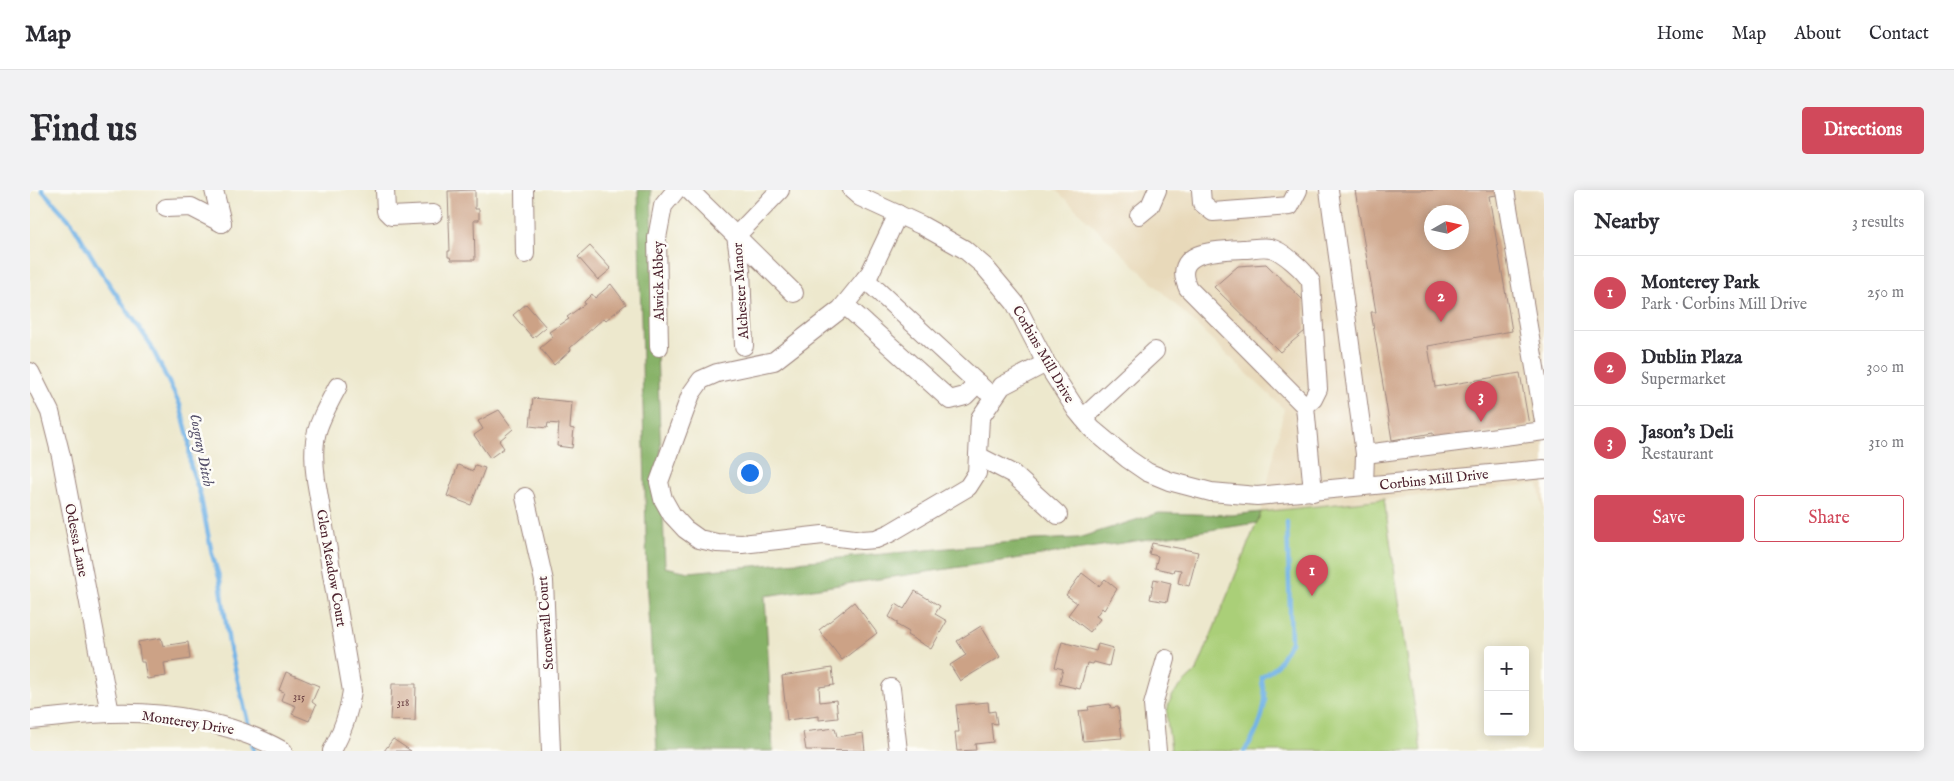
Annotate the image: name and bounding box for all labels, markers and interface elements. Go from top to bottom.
text: Map [25,19,71,50]
text: Home [1657,23,1704,46]
text: Map [1732,23,1766,46]
text: About [1794,23,1841,46]
text: Contact [1869,23,1929,46]
button: Directions [1802,107,1924,154]
text: Find us [30,108,137,153]
north arrow [1424,205,1469,250]
text: Nearby [1594,209,1659,236]
text: 3 results [1852,213,1904,233]
street label: Alwick Abbey [649,241,669,322]
street label: Alchester Manor [729,242,753,341]
text: Monterey Park [1641,271,1760,295]
pin: 2 [1425,281,1457,322]
text: 1 [1607,283,1613,303]
text: 250 m [1867,283,1904,303]
text: Park · Corbins Mill Drive [1641,295,1807,315]
street label: Corbins Mill Drive [1008,303,1079,407]
text: Dublin Plaza [1641,346,1742,370]
text: 2 [1606,358,1614,378]
text: 300 m [1866,358,1904,378]
text: Supermarket [1641,370,1726,390]
pin: 3 [1465,381,1497,422]
water label: Cosgray Ditch [184,412,218,489]
text: Jason's Deli [1641,421,1734,445]
text: 3 [1607,433,1613,453]
text: 310 m [1868,433,1904,453]
text: Restaurant [1641,445,1714,465]
your location [737,460,763,486]
street label: Corbins Mill Drive [1379,465,1490,495]
button: Save [1594,495,1744,542]
button: Share [1754,495,1904,542]
street label: Odessa Lane [60,502,92,579]
street label: Glen Meadow Court [312,508,350,629]
pin: 1 [1296,555,1328,596]
street label: Stonewall Court [534,575,558,670]
map controls [1484,646,1529,736]
button: + [1484,646,1529,691]
house number: 315 [293,690,305,704]
button: − [1484,691,1529,736]
house number: 318 [397,696,409,710]
street label: Monterey Drive [140,707,236,739]

